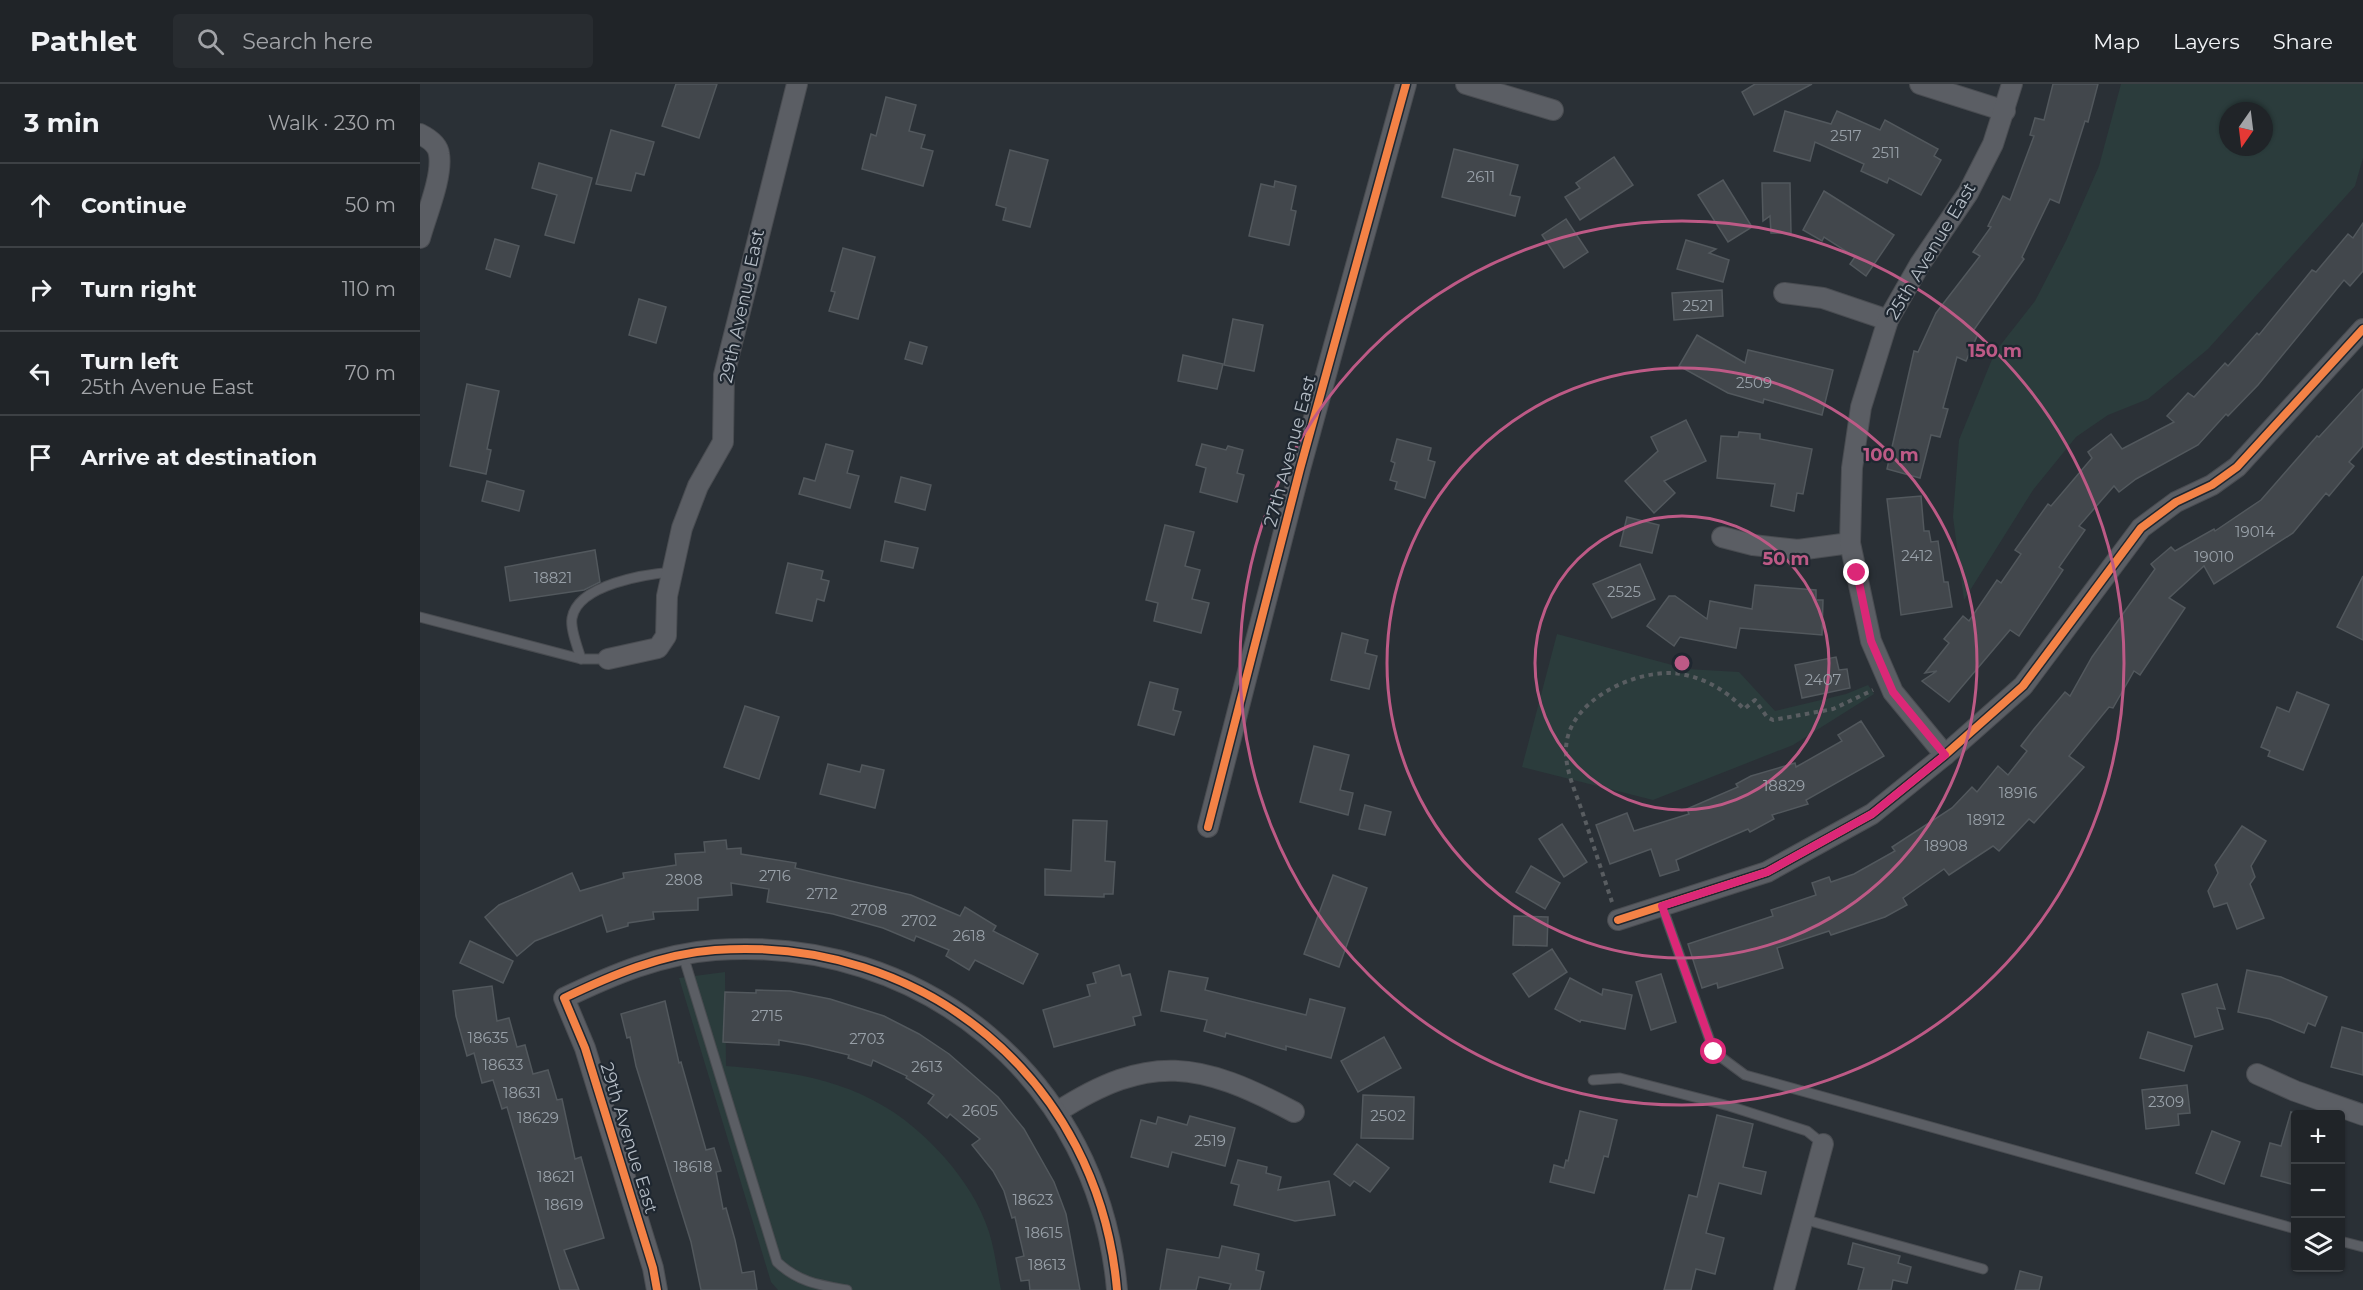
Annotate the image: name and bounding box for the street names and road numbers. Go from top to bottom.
street label: 25th Avenue East [1881,179,1981,323]
street label: 29th Avenue East [715,227,769,385]
street label: 27th Avenue East [1259,373,1321,529]
street label: 29th Avenue East [596,1060,662,1216]

